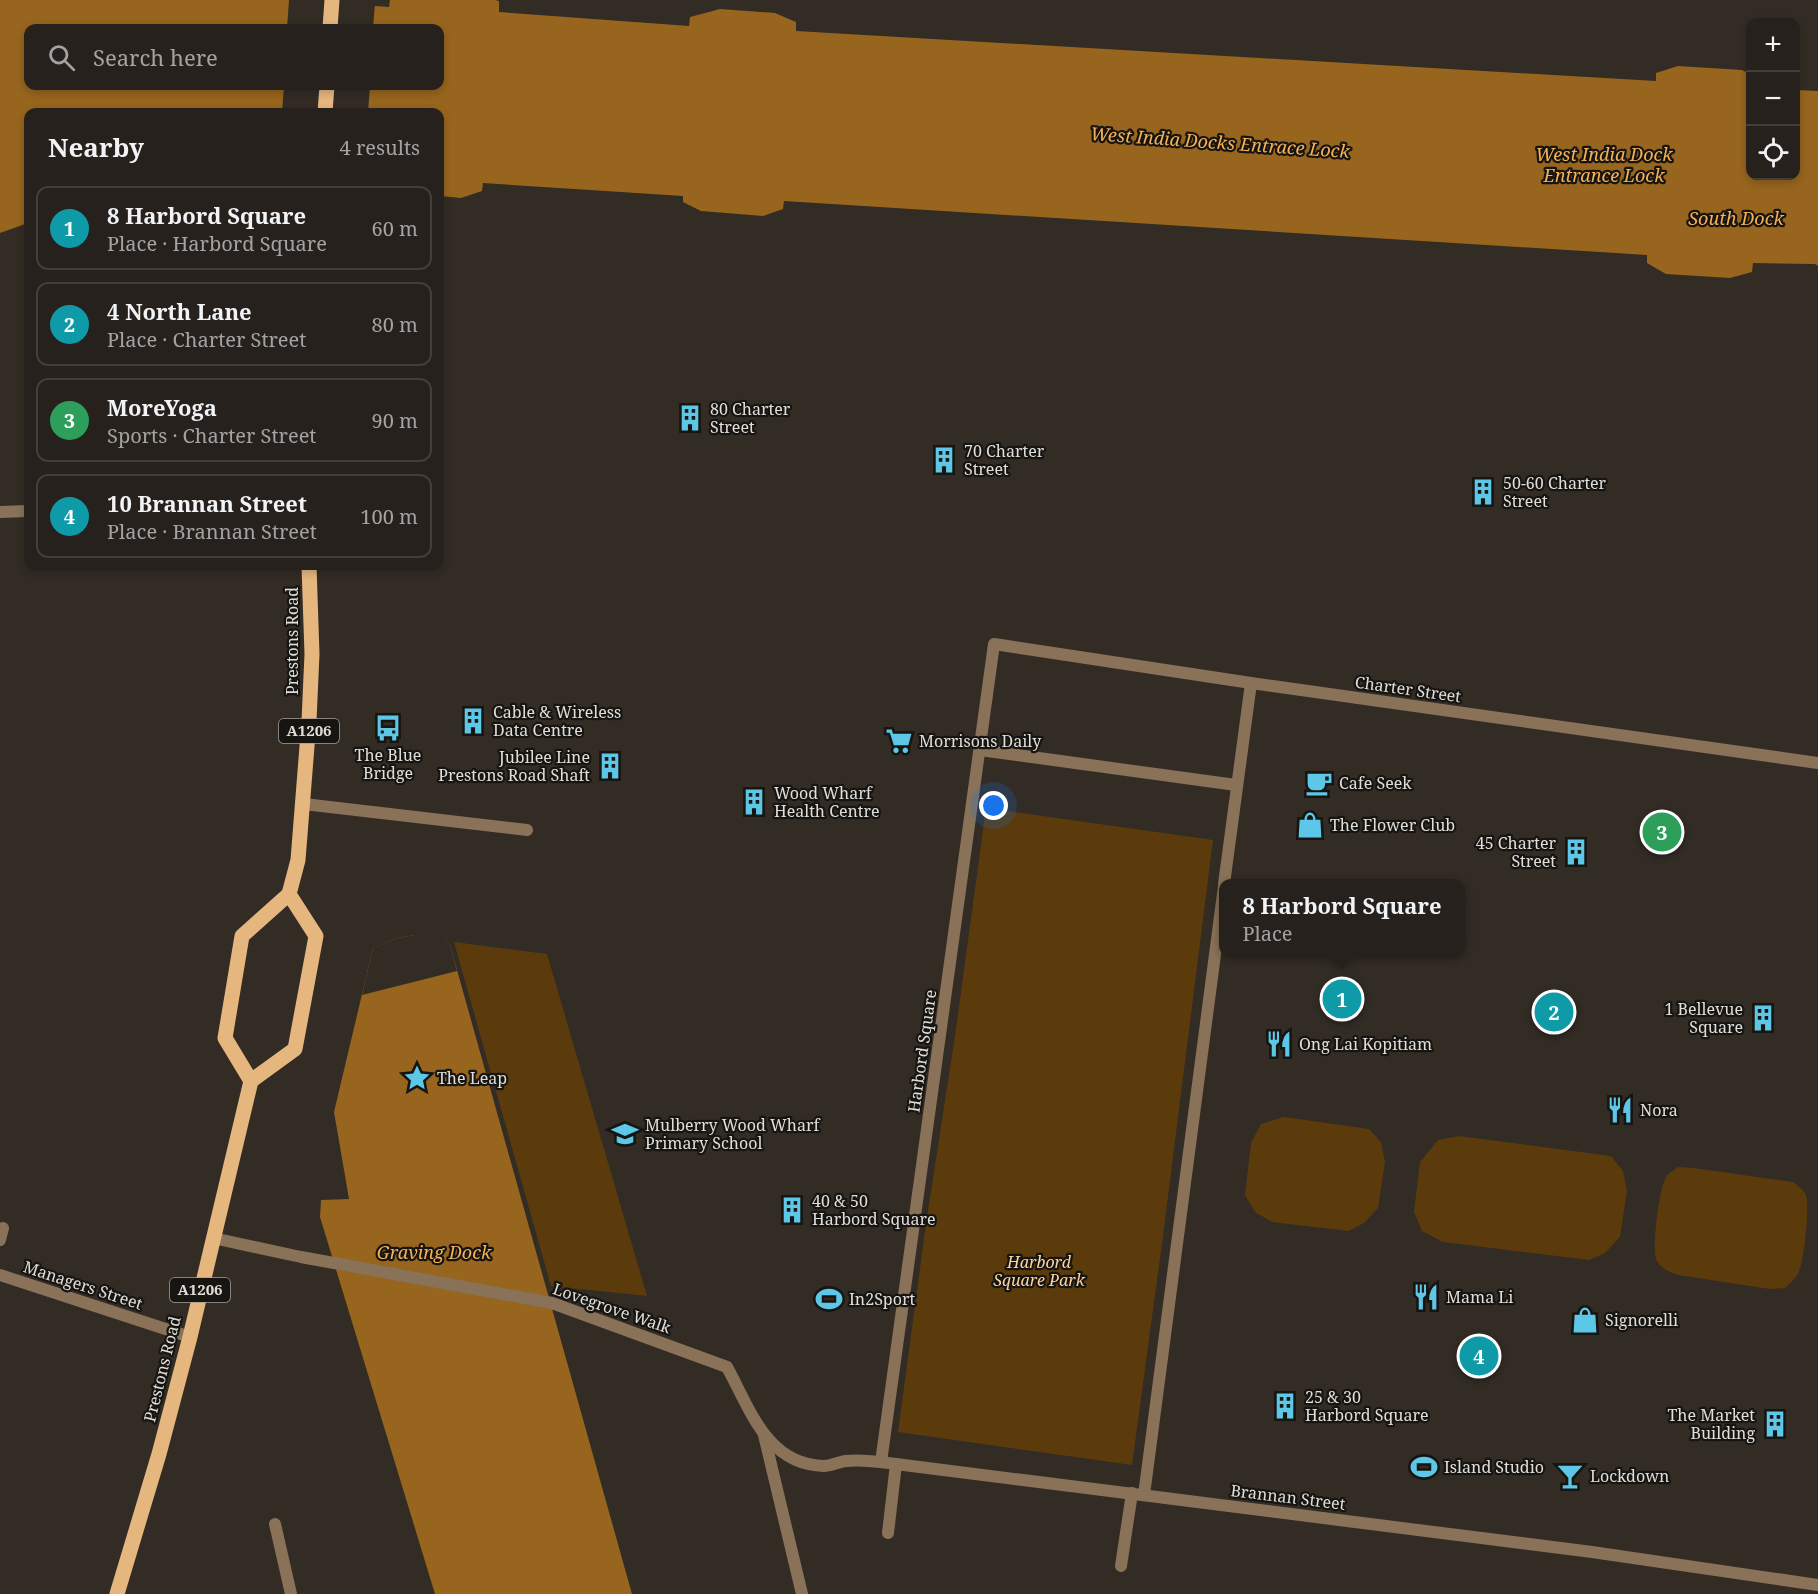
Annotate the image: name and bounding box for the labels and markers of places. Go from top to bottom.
place label: 80 Charter Street [710,398,791,438]
building icon: 80 Charter Street [675,403,705,433]
place label: 70 Charter Street [964,440,1045,480]
building icon: 70 Charter Street [929,445,959,475]
place label: 50-60 Charter Street [1503,472,1607,512]
building icon: 50-60 Charter Street [1468,477,1498,507]
place label: Cable & Wireless Data Centre [493,701,621,741]
building icon: Cable & Wireless Data Centre [458,706,488,736]
bus stop icon: The Blue Bridge [373,713,403,743]
supermarket icon: Morrisons Daily [884,726,914,756]
place label: Morrisons Daily [919,730,1042,752]
place label: The Blue Bridge [355,744,421,784]
place label: Jubilee Line Prestons Road Shaft [438,746,590,786]
building icon: Jubilee Line Prestons Road Shaft [595,751,625,781]
cafe icon: Cafe Seek [1304,768,1334,798]
place label: Cafe Seek [1339,772,1412,794]
place label: Wood Wharf Health Centre [774,782,880,822]
building icon: Wood Wharf Health Centre [739,787,769,817]
shop icon: The Flower Club [1295,810,1325,840]
pin: 3 [1642,810,1682,854]
place label: The Flower Club [1330,814,1455,836]
place label: 45 Charter Street [1476,832,1556,872]
building icon: 45 Charter Street [1561,837,1591,867]
pin: 1 [1322,976,1362,1022]
pin: 2 [1534,990,1574,1034]
place label: 1 Bellevue Square [1664,998,1743,1038]
building icon: 1 Bellevue Square [1748,1003,1778,1033]
restaurant icon: Ong Lai Kopitiam [1264,1029,1294,1059]
place label: Ong Lai Kopitiam [1299,1033,1432,1055]
place icon: The Leap [402,1063,432,1093]
place label: The Leap [437,1067,507,1089]
restaurant icon: Nora [1605,1095,1635,1125]
place label: Nora [1640,1099,1678,1121]
place label: Mulberry Wood Wharf Primary School [645,1114,821,1154]
school or university icon: Mulberry Wood Wharf Primary School [610,1119,640,1149]
place label: 40 & 50 Harbord Square [812,1190,936,1230]
building icon: 40 & 50 Harbord Square [777,1195,807,1225]
restaurant icon: Mama Li [1411,1282,1441,1312]
sports icon: In2Sport [814,1284,844,1314]
place label: Mama Li [1446,1286,1513,1308]
place label: In2Sport [849,1288,915,1310]
shop icon: Signorelli [1570,1305,1600,1335]
place label: Signorelli [1605,1309,1678,1331]
pin: 4 [1460,1334,1498,1378]
place label: 25 & 30 Harbord Square [1305,1386,1429,1426]
building icon: 25 & 30 Harbord Square [1270,1391,1300,1421]
place label: The Market Building [1668,1404,1755,1444]
building icon: The Market Building [1760,1409,1790,1439]
sports icon: Island Studio [1409,1452,1439,1482]
place label: Island Studio [1444,1456,1544,1478]
bar icon: Lockdown [1555,1461,1585,1491]
place label: Lockdown [1590,1465,1669,1487]

